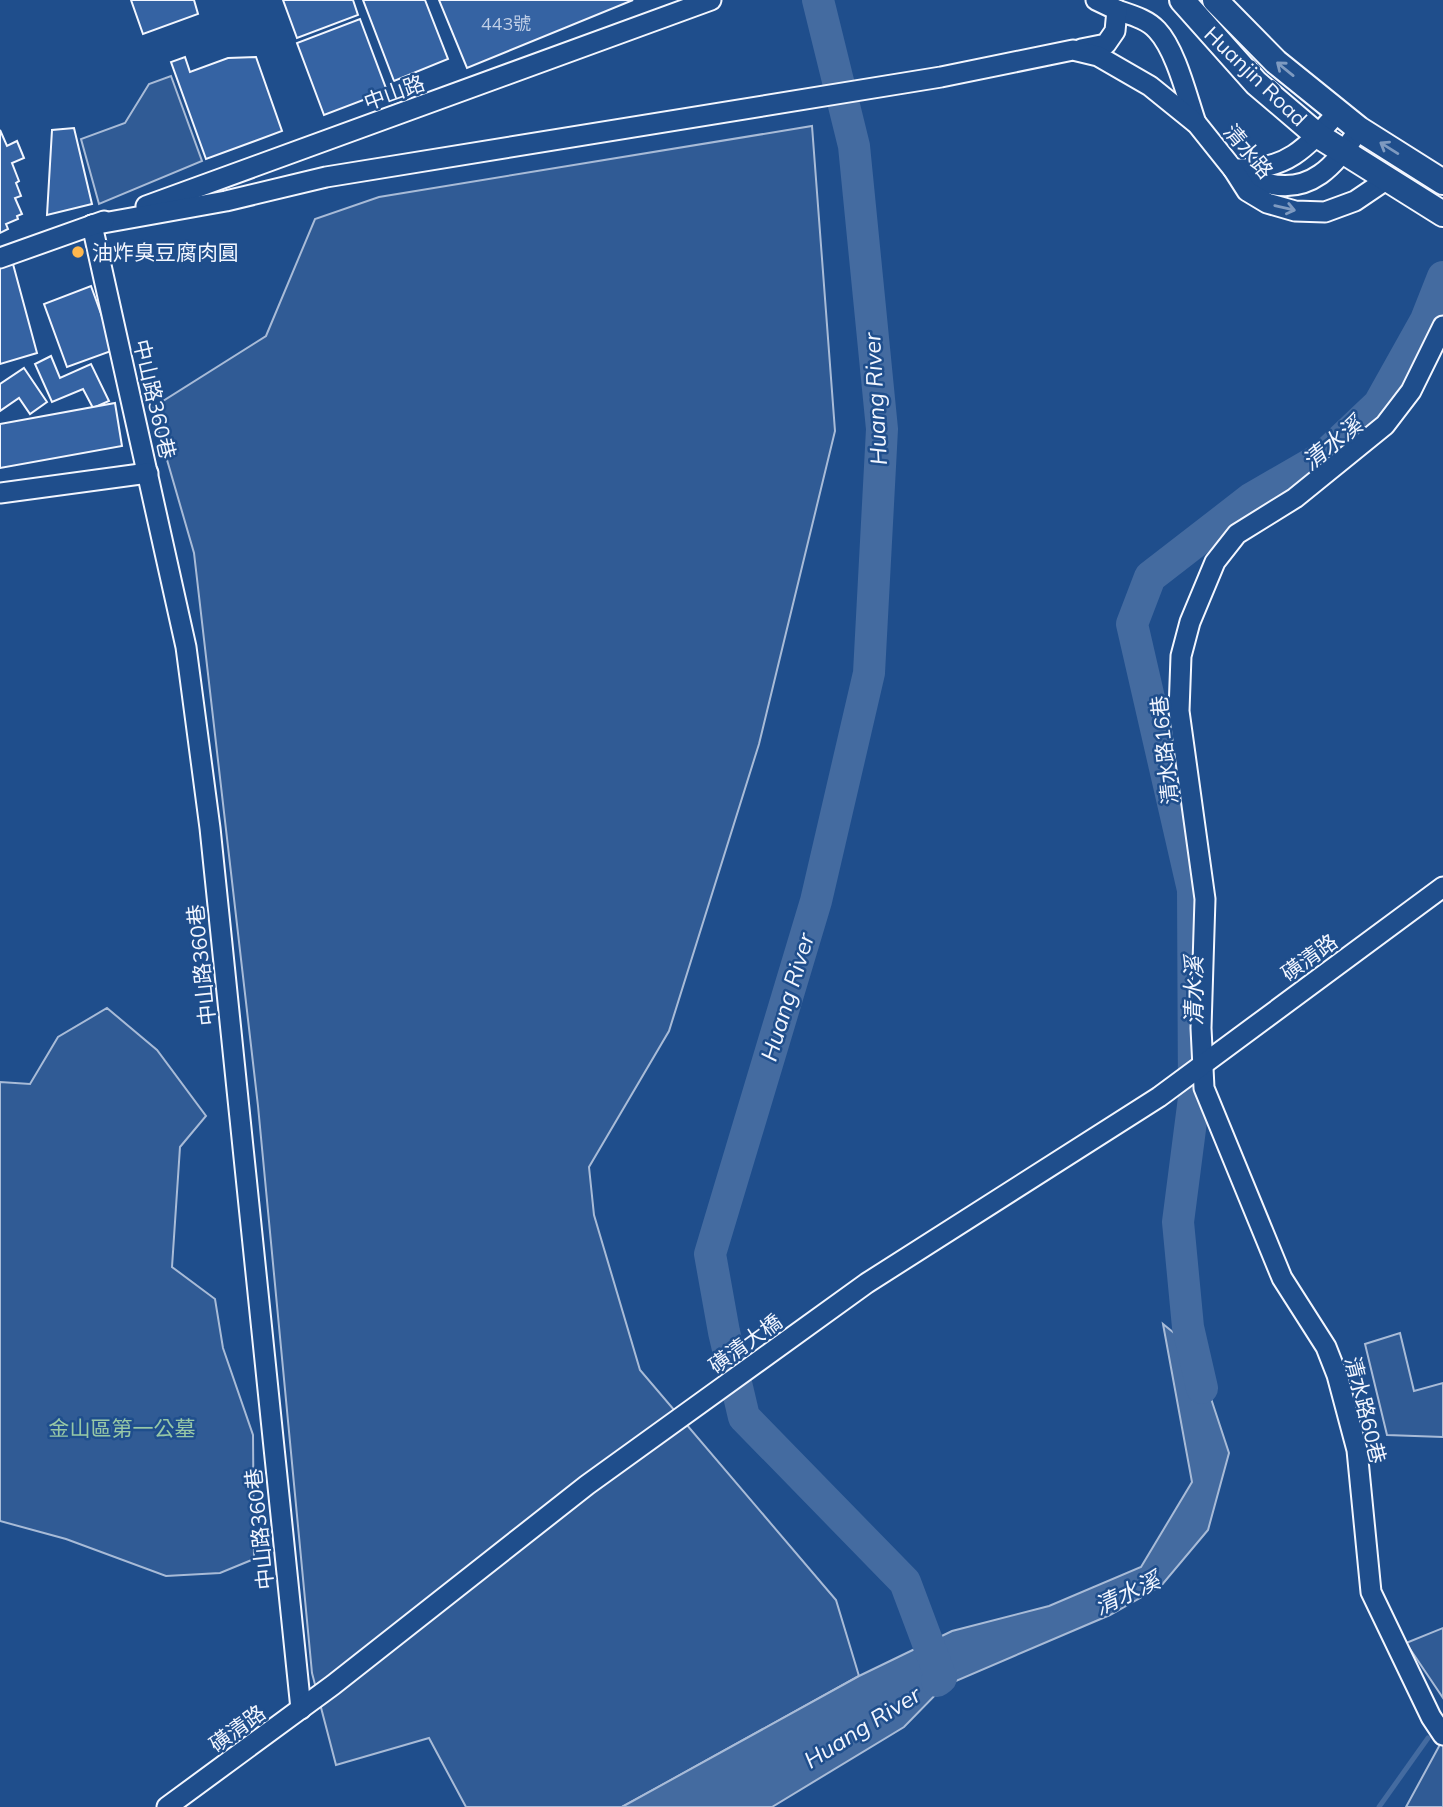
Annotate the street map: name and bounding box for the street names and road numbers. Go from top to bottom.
street label: Huanjin Road [1199,21,1313,131]
street label: 中山路 [360,69,428,115]
street label: 清水路 [1219,119,1279,183]
street label: 中山路360巷 [129,337,181,461]
street label: 清水路16巷 [1145,694,1183,806]
street label: 中山路360巷 [182,903,220,1027]
street label: 磺清路 [1276,928,1342,986]
street label: 磺清大橋 [703,1308,787,1378]
street label: 清水路60巷 [1340,1354,1392,1466]
street label: 中山路360巷 [240,1467,278,1591]
street label: 磺清路 [204,1699,270,1757]

